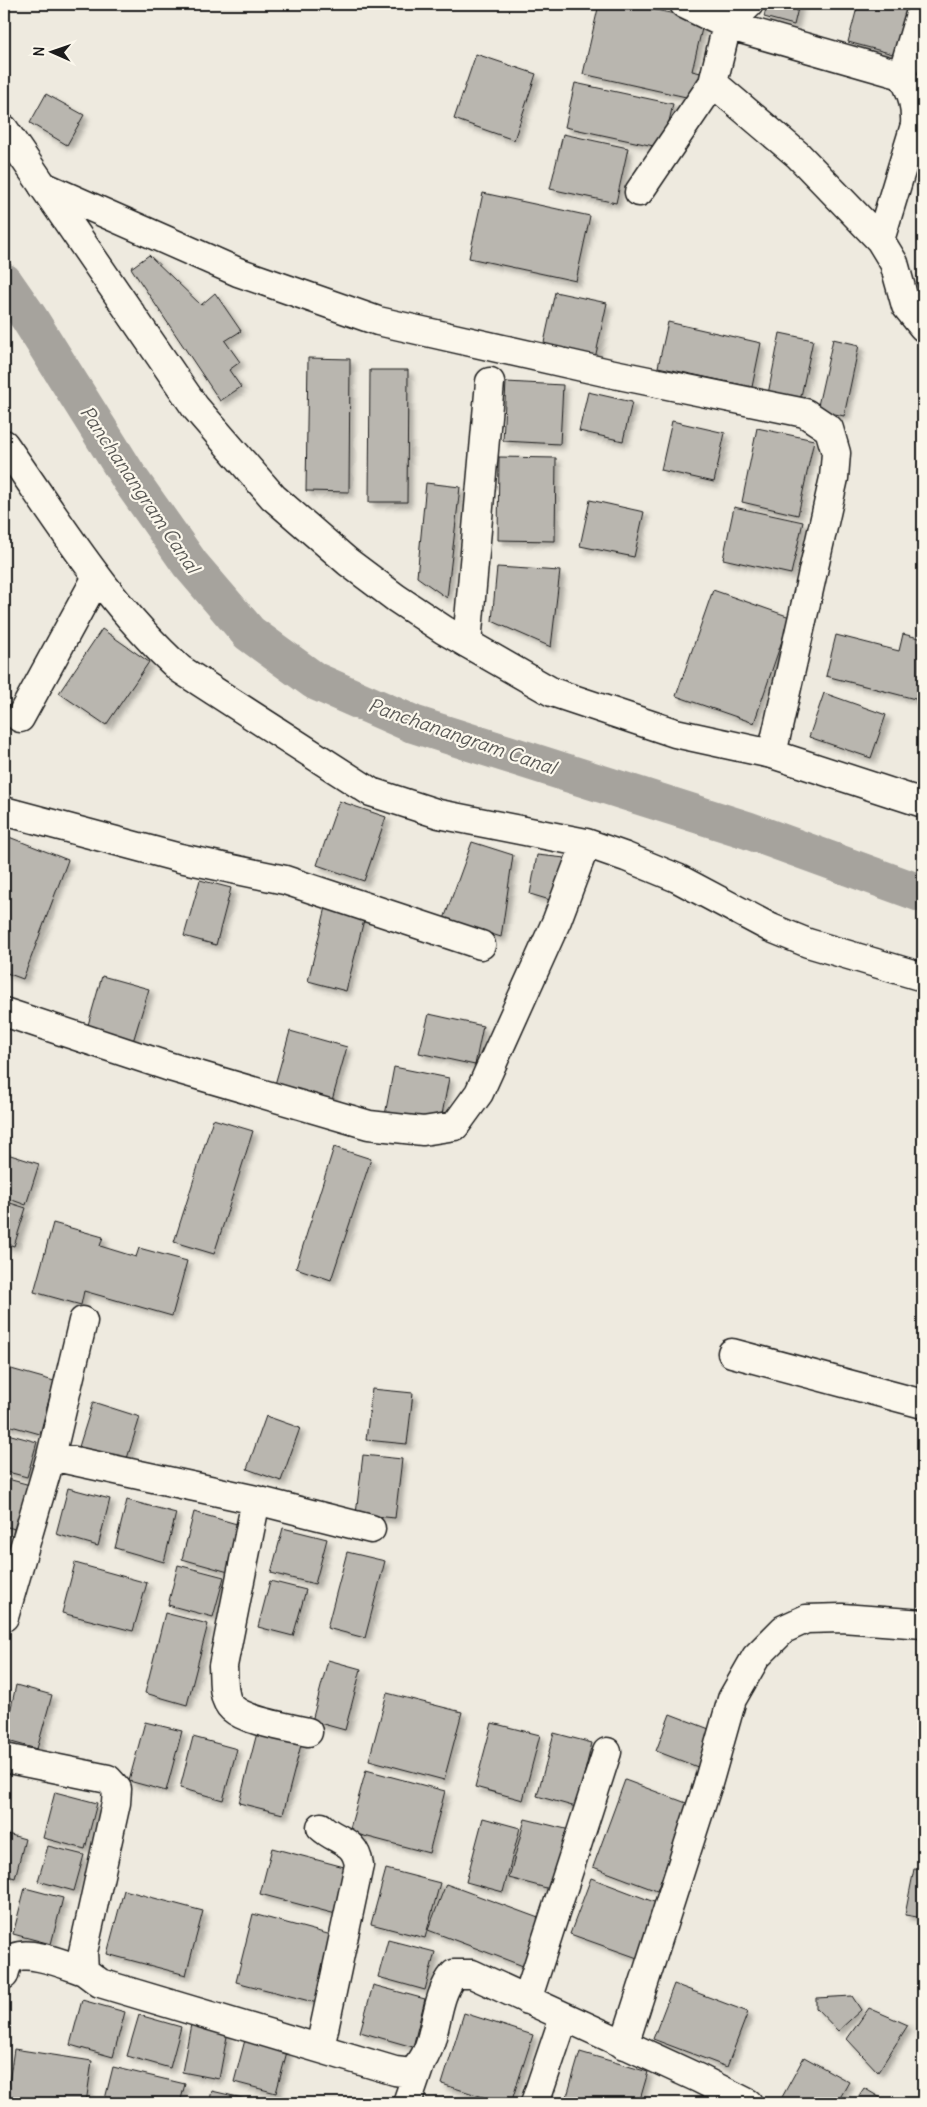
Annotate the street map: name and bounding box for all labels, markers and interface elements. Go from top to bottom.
north arrow [28,28,78,78]
text: N [30,46,48,57]
water label: Panchanangram Canal [75,401,206,579]
water label: Panchanangram Canal [365,693,561,780]

